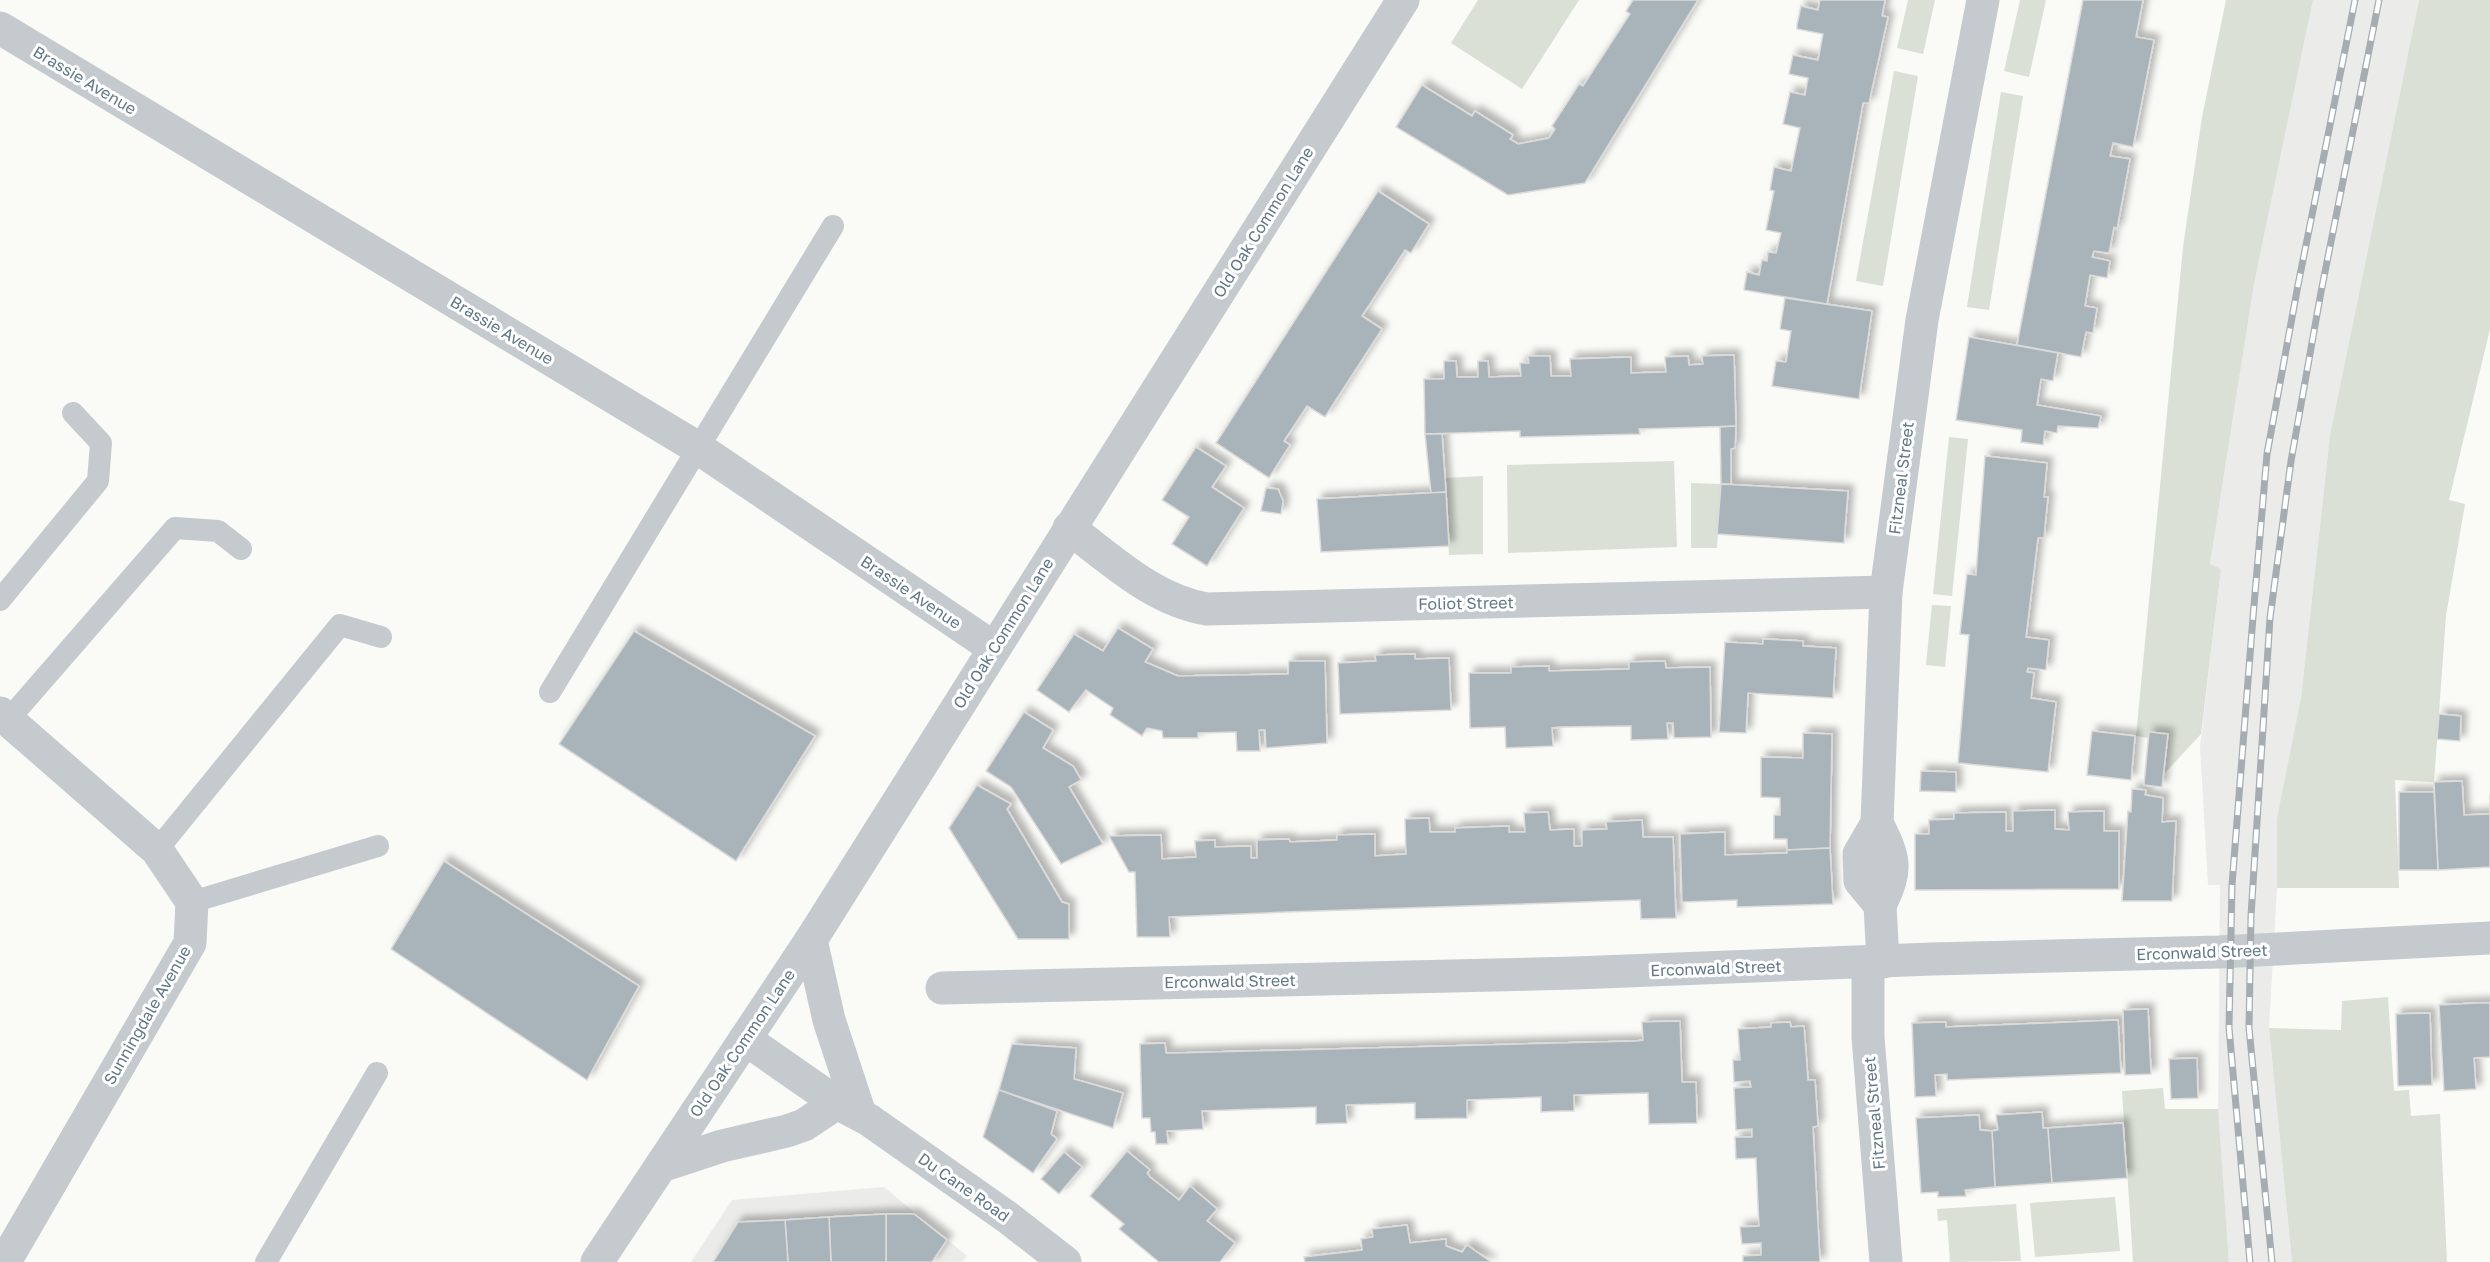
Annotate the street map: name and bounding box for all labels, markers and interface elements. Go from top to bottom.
street label: Brassie Avenue [30,41,140,119]
street label: Old Oak Common Lane [1208,143,1318,301]
street label: Brassie Avenue [447,291,557,369]
street label: Fitzneal Street [1884,421,1918,535]
street label: Brassie Avenue [857,551,965,633]
street label: Old Oak Common Lane [948,554,1058,712]
street label: Foliot Street [1418,592,1514,614]
street label: Erconwald Street [2136,940,2268,964]
street label: Sunningdale Avenue [99,942,195,1088]
street label: Erconwald Street [1650,956,1782,980]
street label: Old Oak Common Lane [685,965,799,1121]
street label: Erconwald Street [1164,970,1296,992]
street label: Fitzneal Street [1859,1056,1889,1170]
street label: Du Cane Road [914,1148,1014,1226]

